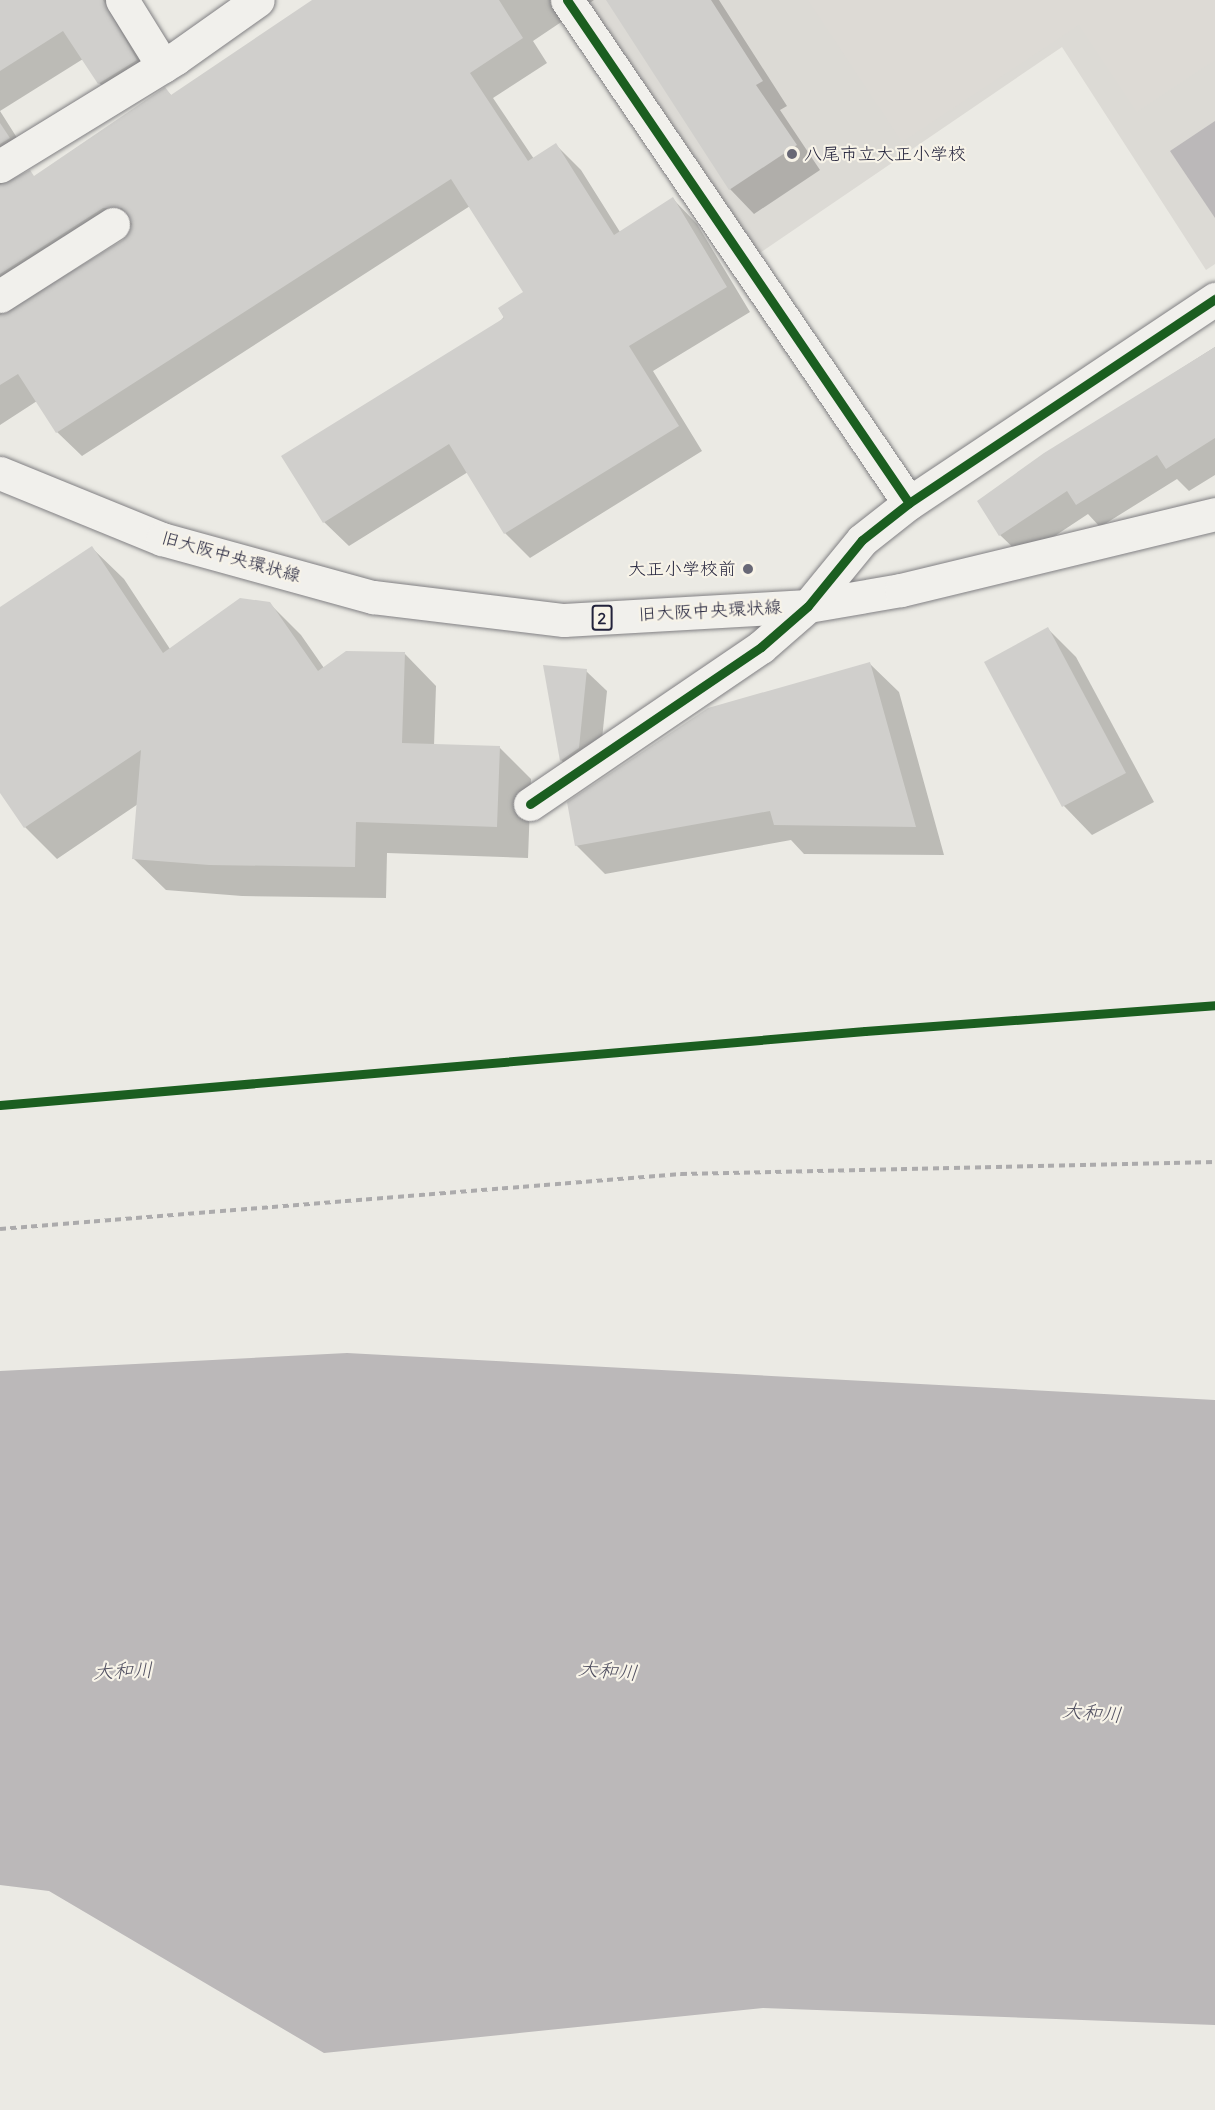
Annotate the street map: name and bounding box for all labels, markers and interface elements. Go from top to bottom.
place label: 八尾市立大正小学校 [804,143,966,165]
marker: 八尾市立大正小学校 [785,147,799,161]
street label: 旧大阪中央環状線 [159,527,303,587]
place label: 大正小学校前 [628,558,736,580]
marker: 大正小学校前 [741,562,755,576]
street label: 旧大阪中央環状線 [638,596,782,626]
road number: 2 [592,605,612,631]
water label: 大和川 [577,1655,639,1685]
water label: 大和川 [93,1657,153,1683]
water label: 大和川 [1061,1697,1123,1727]

